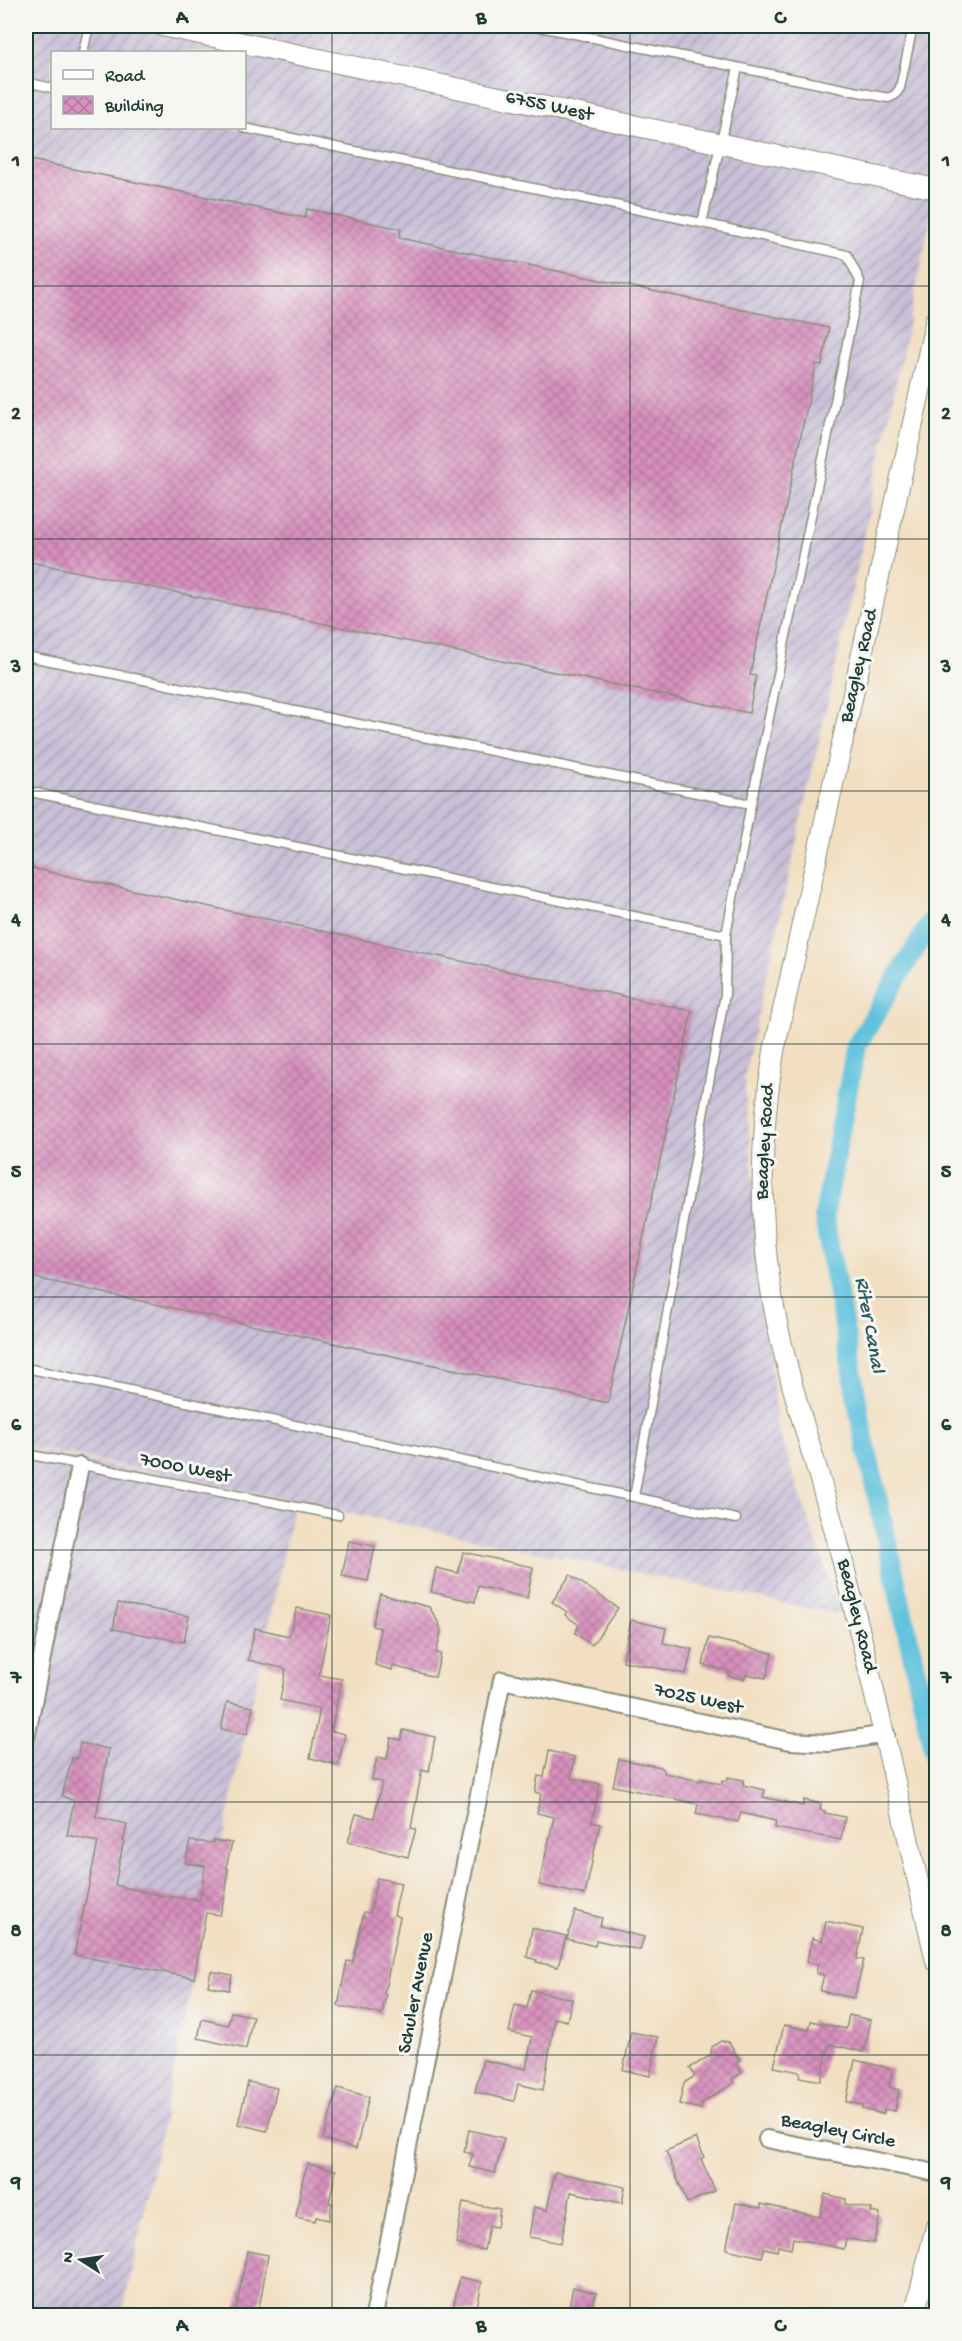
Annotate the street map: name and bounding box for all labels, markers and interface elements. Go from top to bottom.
text: A [175,8,190,31]
text: B [475,8,487,31]
text: C [774,8,788,31]
legend [51,51,246,129]
text: Road [105,67,146,88]
street label: 6755 West [503,86,597,128]
text: Building [104,97,164,118]
text: 1 [11,151,20,174]
text: 1 [941,151,950,174]
text: 2 [11,404,21,427]
text: 2 [941,404,951,427]
street label: Beagley Road [836,605,885,726]
text: 3 [10,657,21,680]
text: 3 [940,657,951,680]
text: 4 [10,910,21,933]
text: 4 [940,910,951,933]
street label: Beagley Road [751,1081,781,1202]
text: 5 [11,1162,22,1185]
text: 5 [941,1162,952,1185]
water label: Riter Canal [847,1275,889,1376]
text: 6 [11,1415,22,1438]
text: 6 [941,1415,952,1438]
street label: 7000 West [137,1449,234,1489]
street label: Beagley Road [831,1556,882,1677]
text: 7 [10,1668,23,1691]
text: 7 [940,1668,953,1691]
street label: 7025 West [651,1679,746,1721]
text: 8 [11,1921,22,1944]
text: 8 [941,1921,952,1944]
street label: Schuler Avenue [394,1930,440,2056]
street label: Beagley Circle [778,2109,898,2154]
text: 9 [10,2173,21,2196]
text: 9 [940,2173,951,2196]
north arrow [51,2230,111,2290]
text: N [59,2250,80,2265]
text: A [175,2316,190,2339]
text: B [475,2316,487,2339]
text: C [774,2316,788,2339]

